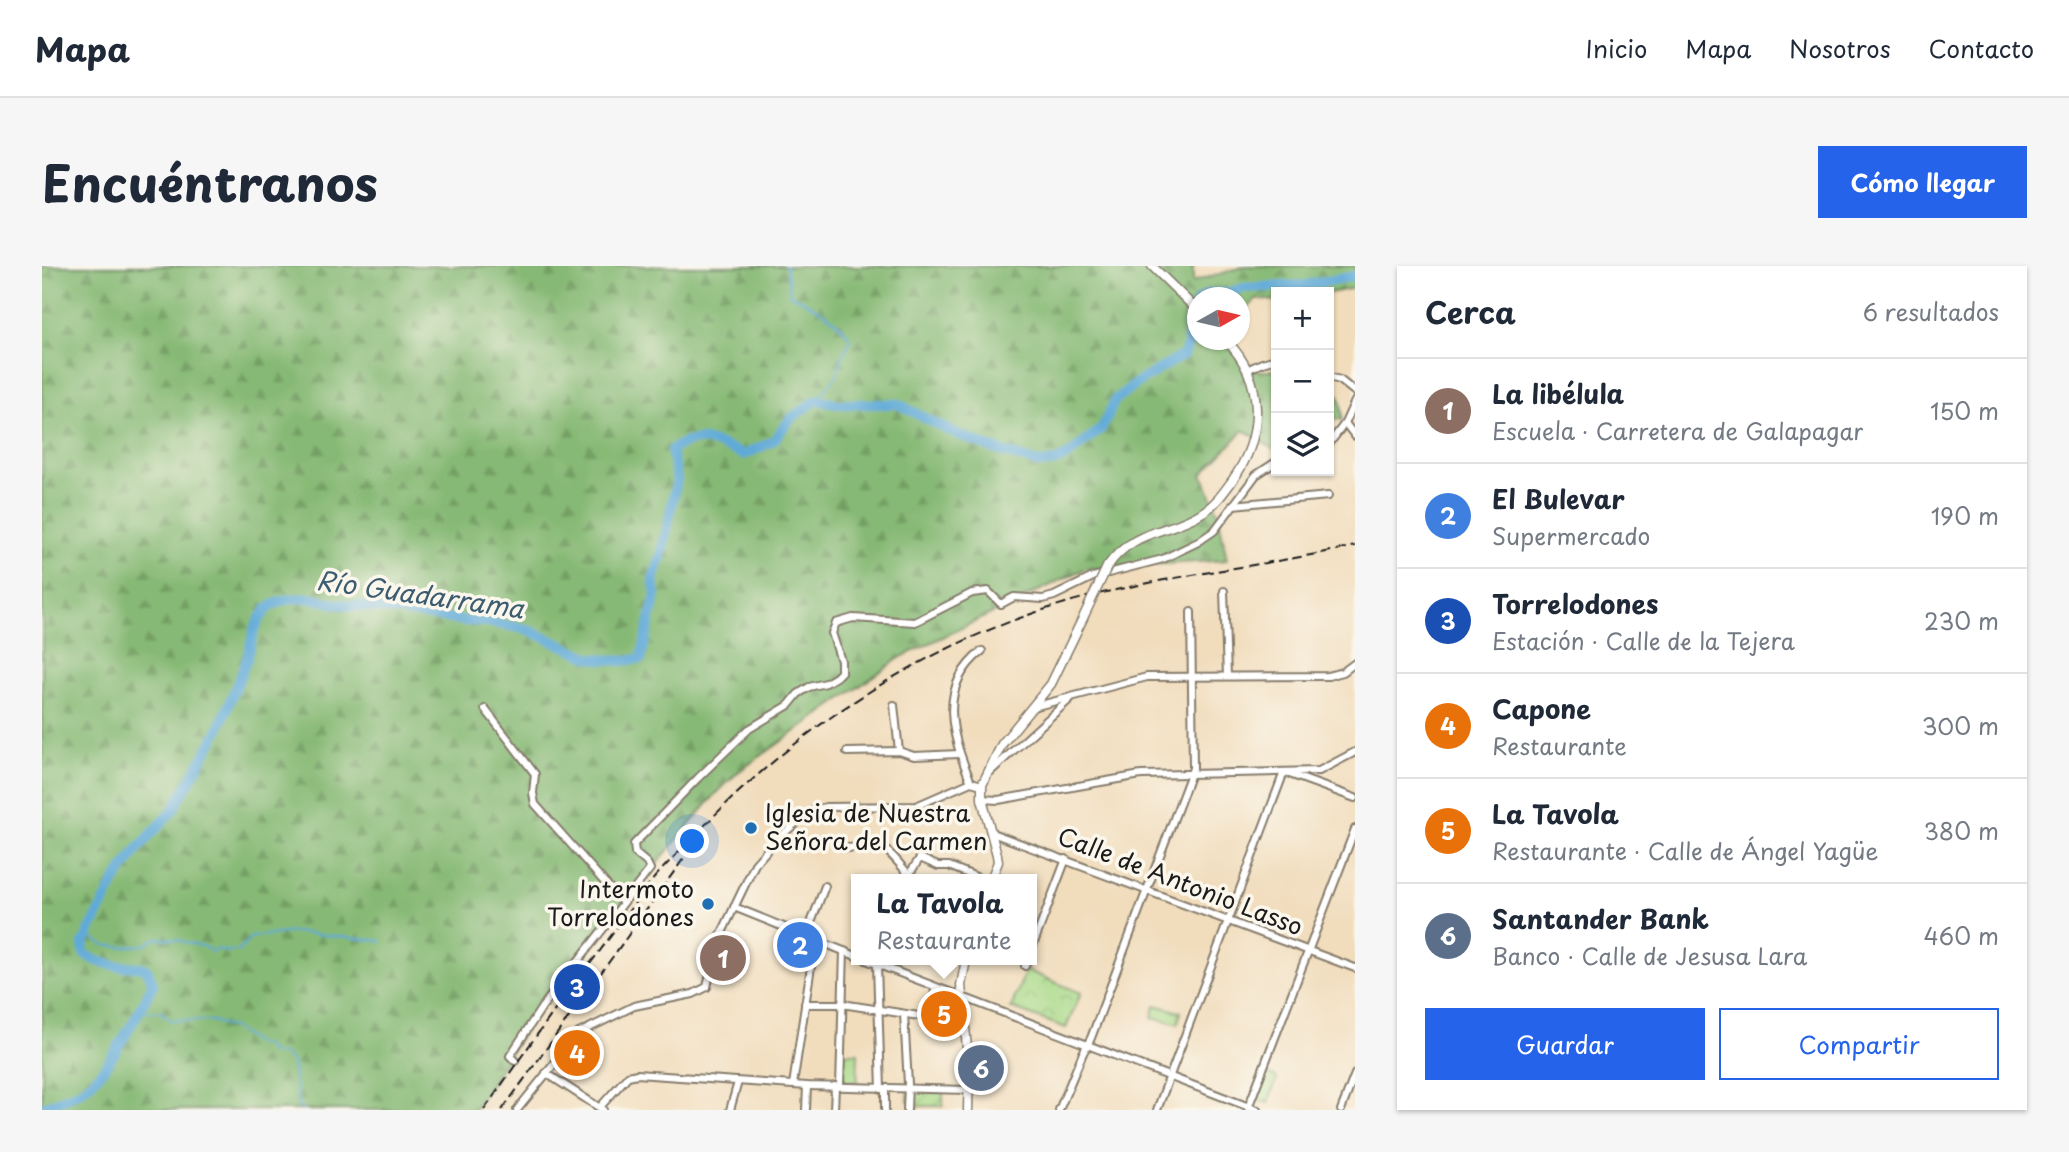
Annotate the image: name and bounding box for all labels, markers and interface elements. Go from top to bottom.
text: Mapa [35,23,130,73]
text: Inicio [1586,30,1647,66]
text: Mapa [1685,30,1751,66]
text: Nosotros [1789,30,1891,66]
text: Contacto [1929,30,2034,66]
text: Encuéntranos [42,145,378,219]
button: Cómo llegar [1818,146,2027,218]
north arrow [1187,287,1250,350]
map controls [1271,287,1334,476]
button: + [1271,287,1334,350]
text: Cerca [1425,289,1516,334]
text: 6 resultados [1863,294,1999,329]
button: − [1271,350,1334,413]
text: La libélula [1492,374,1624,413]
text: 1 [1443,393,1454,428]
text: 150 m [1930,393,1999,428]
button: layers [1271,413,1334,476]
text: Escuela · Carretera de Galapagar [1492,413,1863,448]
text: El Bulevar [1492,479,1625,518]
text: 2 [1440,498,1456,533]
text: 190 m [1931,498,1999,533]
text: Supermercado [1492,518,1650,553]
water label: Río Guadarrama [314,560,528,628]
text: Torrelodones [1492,584,1658,623]
text: 3 [1440,603,1456,638]
text: 230 m [1924,603,1999,638]
text: Estación · Calle de la Tejera [1492,623,1795,658]
text: Capone [1492,689,1591,728]
text: 4 [1440,708,1456,743]
text: 300 m [1922,708,1999,743]
text: Restaurante [1492,728,1627,763]
place label: Iglesia de Nuestra Señora del Carmen [765,794,987,858]
text: La Tavola [1492,794,1619,833]
text: 5 [1441,813,1455,848]
text: 380 m [1924,813,1999,848]
street label: Calle de Antonio Lasso [1053,817,1309,944]
marker: Iglesia de Nuestra Señora del Carmen [743,820,759,836]
your location [675,824,709,858]
text: Restaurante · Calle de Ángel Yagüe [1492,833,1878,868]
place label: Intermoto Torrelodones [547,870,694,934]
popup [851,874,1037,965]
text: La Tavola [877,883,1003,922]
marker: Intermoto Torrelodones [700,896,716,912]
text: Santander Bank [1492,899,1709,938]
text: 6 [1440,918,1456,953]
text: 460 m [1924,918,1999,953]
pin: 2 [777,919,823,971]
text: Restaurante [877,922,1011,957]
pin: 1 [700,932,746,984]
text: Banco · Calle de Jesusa Lara [1492,938,1807,973]
pin: 3 [554,961,600,1013]
pin: 5 [921,988,967,1040]
button: Guardar [1425,1008,1705,1080]
button: Compartir [1719,1008,1999,1080]
pin: 4 [554,1027,600,1079]
pin: 6 [958,1042,1004,1094]

